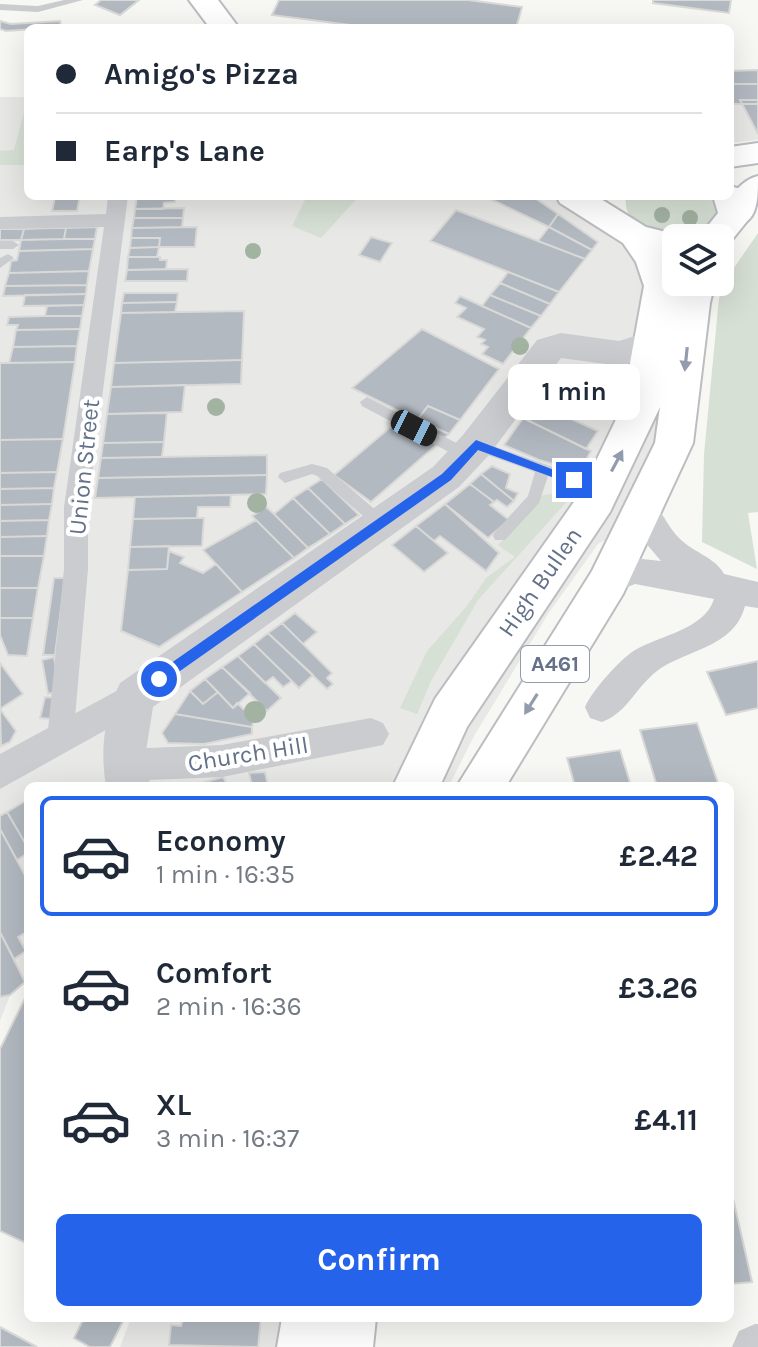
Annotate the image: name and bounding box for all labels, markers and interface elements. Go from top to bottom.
text: Amigo's Pizza [104,56,299,92]
text: Earp's Lane [104,133,265,169]
map controls [662,224,734,296]
button: layers [662,224,734,296]
one-way arrow [679,347,692,372]
callout: 1 min [508,364,640,420]
text: 1 min [541,376,607,407]
street label: Union Street [63,398,105,536]
car [387,406,441,450]
one-way arrow [610,449,623,472]
route end [556,462,592,498]
street label: High Bullen [492,522,588,642]
road number: A461 [521,646,589,682]
route start [141,661,177,697]
one-way arrow [524,693,538,715]
street label: Church Hill [186,731,310,777]
icon: car [60,820,132,892]
text: Economy [156,823,286,859]
text: £2.42 [619,838,698,874]
text: 1 min · 16:35 [156,859,295,890]
icon: car [60,952,132,1024]
text: Comfort [156,955,272,991]
text: £3.26 [618,970,698,1006]
text: 2 min · 16:36 [156,991,302,1022]
icon: car [60,1084,132,1156]
text: XL [156,1087,191,1123]
text: £4.11 [634,1102,698,1138]
text: 3 min · 16:37 [156,1123,299,1154]
button: Confirm [56,1214,702,1306]

